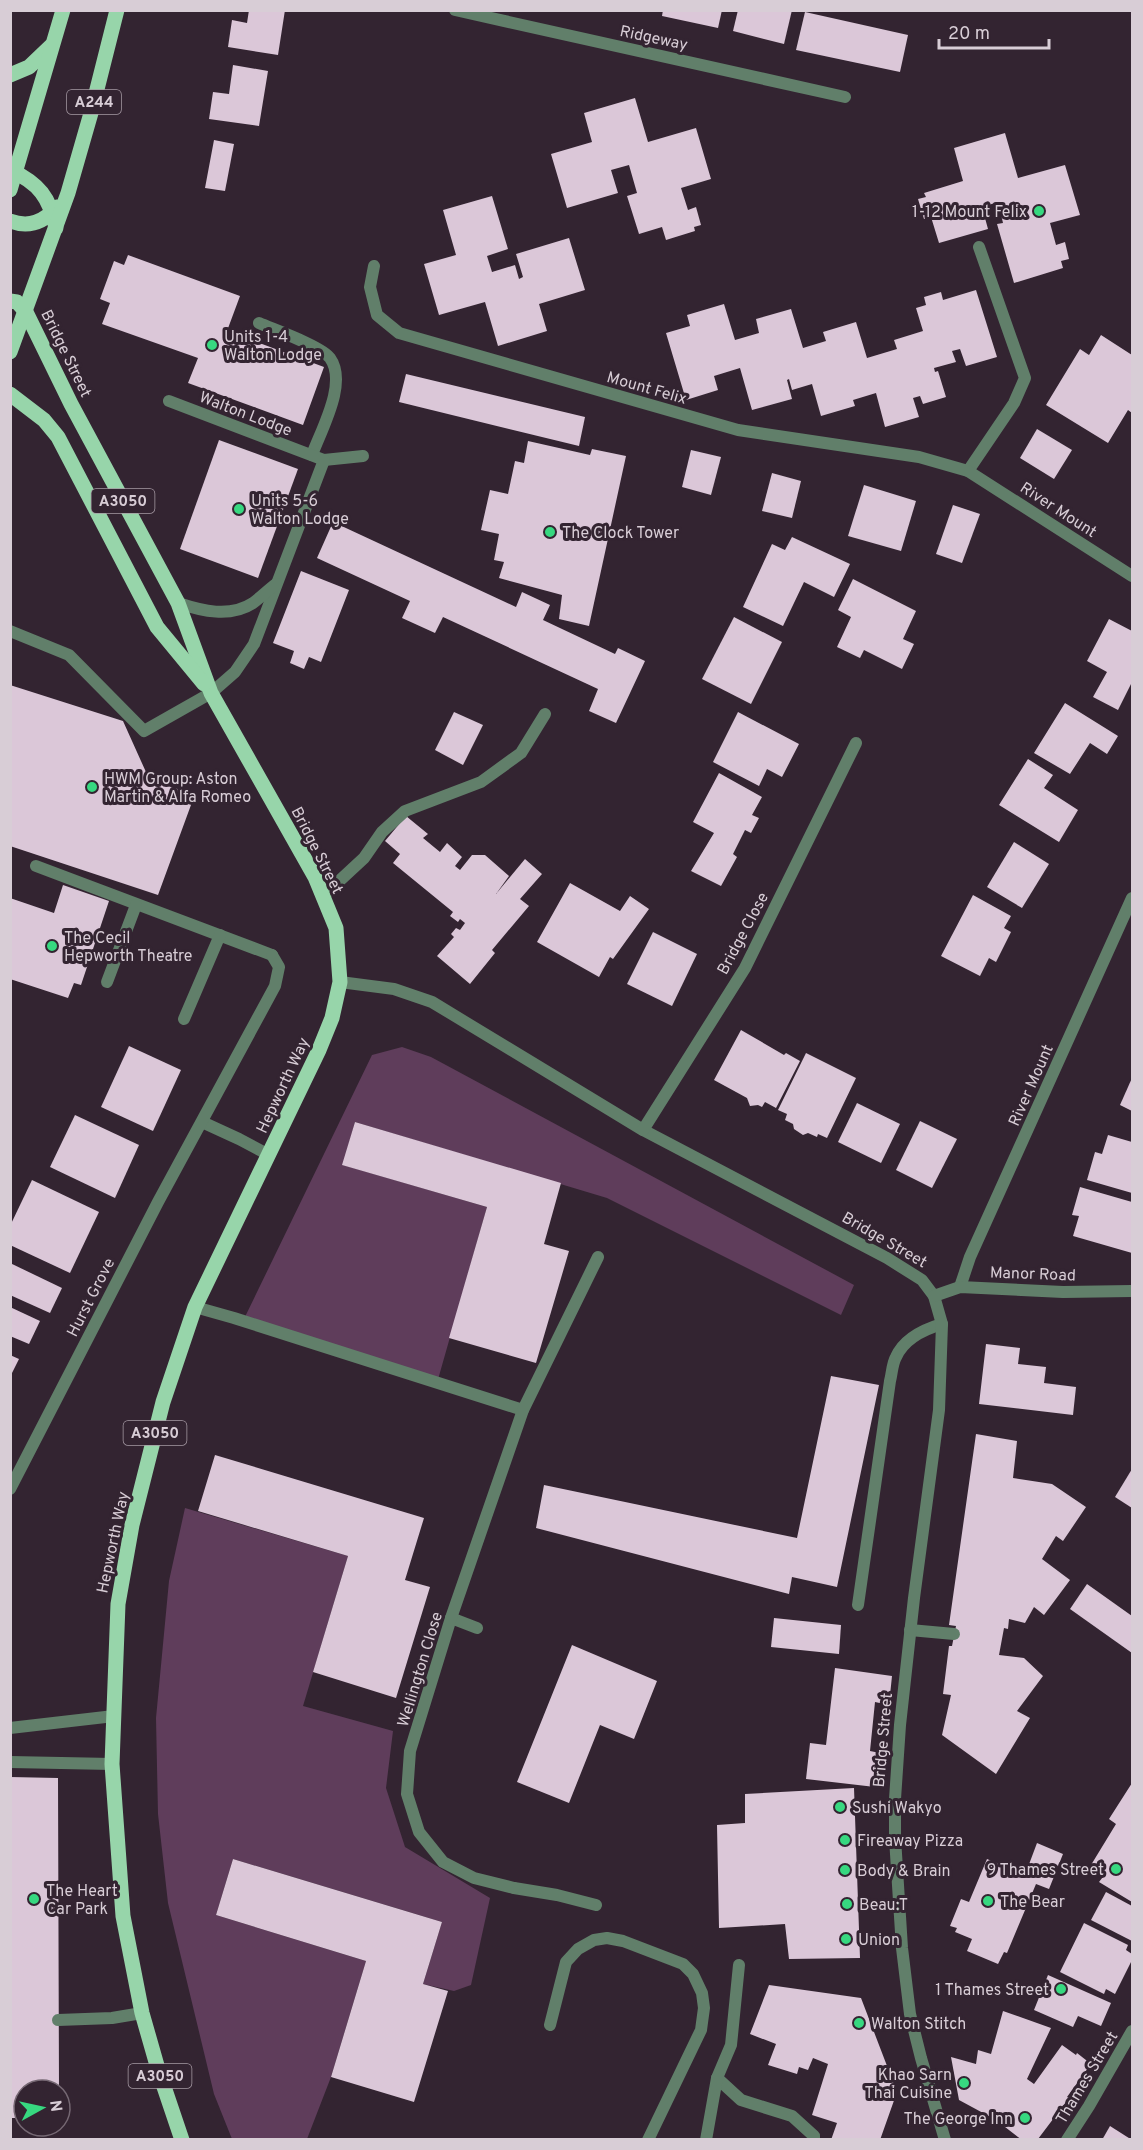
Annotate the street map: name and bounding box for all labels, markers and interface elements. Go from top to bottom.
scale bar [939,12,1048,50]
street label: Ridgeway [618,22,690,56]
text: 20 m [948,23,990,46]
road number: A244 [67,90,121,114]
place label: 1-12 Mount Felix [912,203,1027,223]
marker: 1-12 Mount Felix [1032,204,1046,218]
street label: Bridge Street [35,307,95,401]
place label: Units 1-4 Walton Lodge [224,328,322,366]
marker: Units 1-4 Walton Lodge [205,338,219,352]
street label: Mount Felix [604,368,689,410]
street label: Walton Lodge [196,388,295,442]
street label: River Mount [1016,479,1100,543]
road number: A3050 [92,489,154,513]
place label: Units 5-6 Walton Lodge [251,492,349,530]
marker: Units 5-6 Walton Lodge [232,502,246,516]
place label: The Clock Tower [562,524,679,544]
marker: The Clock Tower [543,525,557,539]
place label: HWM Group: Aston Martin & Alfa Romeo [104,770,251,808]
marker: HWM Group: Aston Martin & Alfa Romeo [85,780,99,794]
street label: Bridge Street [286,804,347,898]
street label: Bridge Close [714,889,774,978]
place label: The Cecil Hepworth Theatre [64,929,192,967]
marker: The Cecil Hepworth Theatre [45,939,59,953]
street label: Hepworth Way [253,1035,315,1137]
street label: River Mount [1005,1042,1059,1130]
street label: Bridge Street [838,1208,930,1273]
street label: Hurst Grove [63,1255,120,1341]
street label: Manor Road [990,1264,1076,1286]
road number: A3050 [124,1421,186,1445]
street label: Hepworth Way [93,1490,135,1595]
street label: Wellington Close [394,1610,448,1730]
street label: Bridge Street [870,1692,898,1788]
place label: Sushi Wakyo [852,1799,942,1819]
marker: Sushi Wakyo [833,1800,847,1814]
place label: Fireaway Pizza [857,1832,963,1852]
marker: Fireaway Pizza [838,1833,852,1847]
place label: 9 Thames Street [987,1861,1104,1881]
place label: Body & Brain [857,1862,951,1882]
marker: 9 Thames Street [1109,1862,1123,1876]
marker: Body & Brain [838,1863,852,1877]
place label: The Heart Car Park [46,1882,118,1920]
marker: The Heart Car Park [27,1892,41,1906]
place label: The Bear [1000,1893,1065,1913]
marker: The Bear [981,1894,995,1908]
place label: Beau:T [859,1896,908,1916]
marker: Beau:T [840,1897,854,1911]
place label: Union [858,1931,900,1951]
marker: Union [839,1932,853,1946]
place label: 1 Thames Street [935,1981,1049,2001]
marker: 1 Thames Street [1054,1982,1068,1996]
place label: Walton Stitch [871,2015,966,2035]
marker: Walton Stitch [852,2016,866,2030]
street label: Thames Street [1052,2028,1123,2128]
road number: A3050 [128,2064,192,2088]
place label: Khao Sarn Thai Cuisine [864,2066,952,2104]
marker: Khao Sarn Thai Cuisine [957,2076,971,2090]
north arrow [12,2078,72,2138]
text: N [44,2099,66,2113]
place label: The George Inn [903,2110,1013,2130]
marker: The George Inn [1018,2111,1032,2125]

